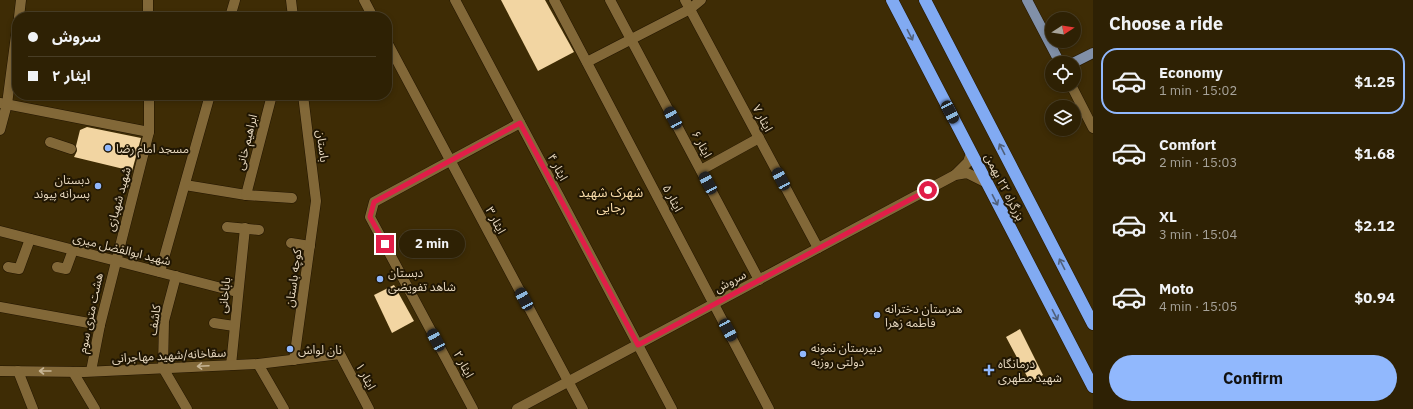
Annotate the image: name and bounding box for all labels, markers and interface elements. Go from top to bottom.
north arrow [1045,12,1081,48]
map controls [1045,12,1081,136]
text: Choose a ride [1109,12,1223,35]
text: سروش [52,27,101,46]
one-way arrow [907,28,914,40]
button: locate [1045,56,1081,92]
icon: car [1111,63,1147,99]
text: Economy [1159,63,1223,82]
text: ایثار ۲ [52,66,91,85]
text: $1.25 [1354,72,1395,91]
text: 1 min · 15:02 [1159,82,1237,99]
car [939,99,961,125]
button: layers [1045,100,1081,136]
street label: ایثار ۷ [750,102,776,134]
car [662,105,684,131]
street label: ابراهیم خانی [232,112,262,172]
street label: ایثار ۶ [689,128,715,160]
street label: باستان [314,129,332,163]
icon: car [1111,135,1147,171]
text: Comfort [1159,135,1216,154]
place label: مسجد امام رضا [116,141,189,158]
marker: مسجد امام رضا [103,143,113,153]
one-way arrow [998,143,1006,155]
text: $1.68 [1354,144,1395,163]
street label: ایثار ۴ [545,151,571,183]
street label: بزرگراه ۲۲ بهمن [982,151,1028,223]
text: 2 min · 15:03 [1159,154,1237,171]
street label: شهید شهبازی [102,165,134,233]
car [770,166,792,192]
car [697,170,719,196]
place label: دبستان پسرانه پیوند [34,172,90,202]
marker: دبستان پسرانه پیوند [93,181,103,191]
route start [919,181,937,199]
street label: ایثار ۵ [660,182,686,214]
district label: شهرک شهید رجایی [579,184,643,216]
one-way arrow [992,194,1000,206]
street label: ایثار ۳ [483,204,509,236]
icon: car [1111,207,1147,243]
text: XL [1159,207,1177,226]
text: $2.12 [1354,216,1395,235]
text: 3 min · 15:04 [1159,226,1237,243]
street label: شهید ابوالفضل میری [71,230,173,268]
callout: 2 min [399,230,465,258]
route end [376,235,394,253]
text: 2 min [415,235,449,252]
street label: کوچه باستان [281,247,306,308]
one-way arrow [1058,258,1065,270]
place label: دبستان شاهد تفویضی [388,265,456,294]
street label: سروش [711,266,749,296]
street label: هشت متری سوم [74,272,108,355]
marker: دبستان شاهد تفویضی [375,274,385,284]
street label: باباخانی [215,276,233,314]
icon: car [1111,279,1147,315]
text: Moto [1159,279,1194,298]
car [513,286,535,312]
text: $0.94 [1354,288,1395,307]
text: 4 min · 15:05 [1159,298,1237,315]
place label: هنرستان دخترانه فاطمه زهرا [885,301,963,330]
street label: کاشف [144,303,164,336]
one-way arrow [1052,309,1059,321]
marker: هنرستان دخترانه فاطمه زهرا [872,310,882,320]
car [717,317,739,343]
car [425,327,447,353]
place label: دبیرستان نمونه دولتی روزبه [811,340,882,369]
place label: نان لواش [298,342,342,357]
marker: نان لواش [285,344,295,354]
street label: سقاخانه/شهید مهاجرانی [111,345,227,366]
street label: ایثار ۲ [451,348,477,380]
marker: دبیرستان نمونه دولتی روزبه [798,349,808,359]
button: Confirm [1109,355,1397,401]
place label: درمانگاه شهید مطهری [998,356,1062,385]
street label: ایثار ۱ [353,360,379,392]
one-way arrow [197,363,210,370]
marker: درمانگاه شهید مطهری [983,364,995,376]
one-way arrow [39,367,52,375]

